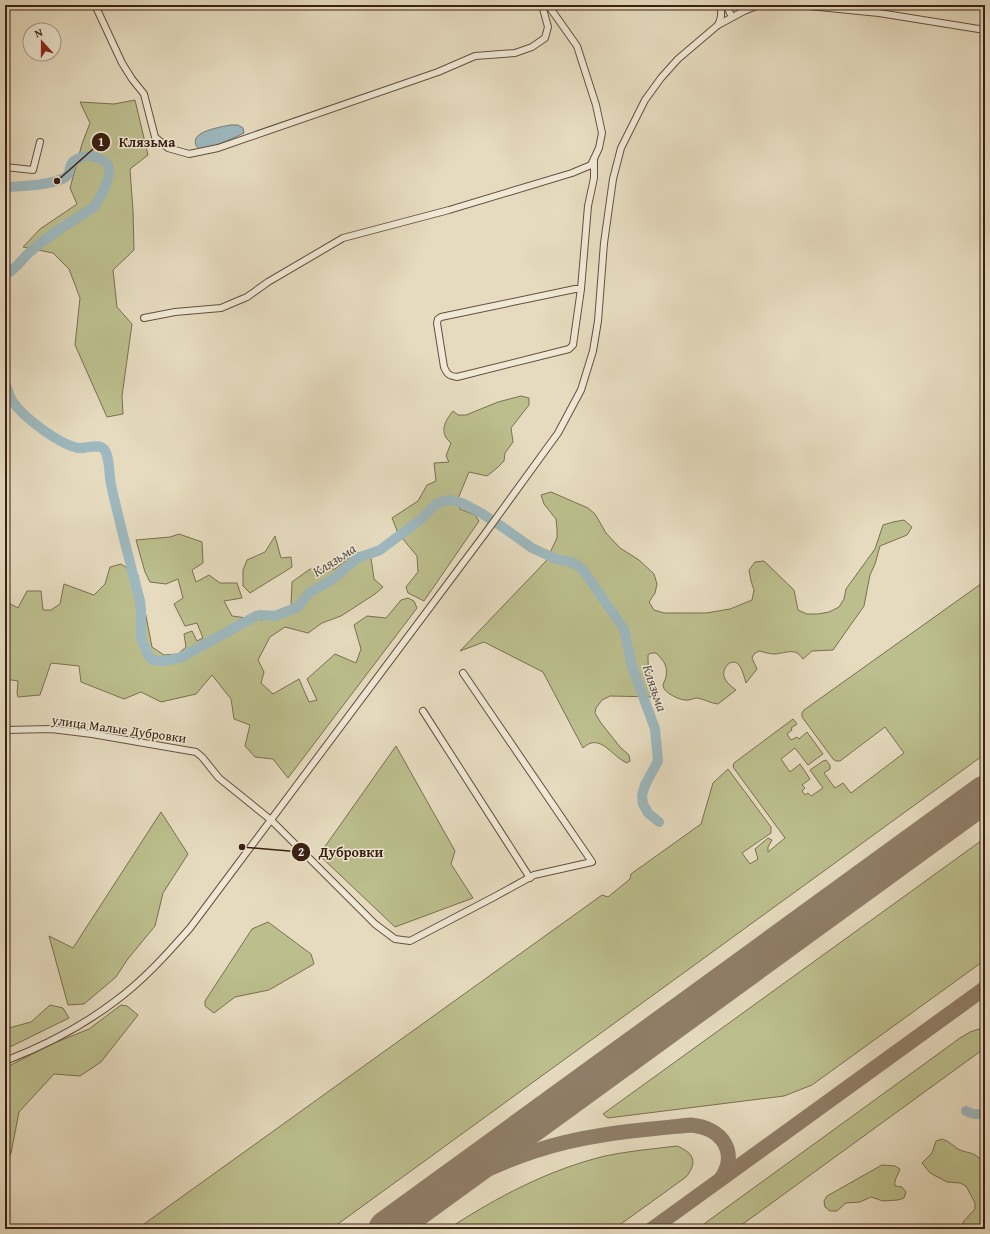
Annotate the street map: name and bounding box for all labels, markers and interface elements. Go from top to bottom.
north arrow [22,22,62,62]
text: N [32,24,45,41]
callout: Клязьма [91,129,183,155]
text: Клязьма [119,132,176,152]
text: 1 [98,133,104,150]
water label: Клязьма [308,538,360,582]
water label: Клязьма [638,662,673,715]
street label: улица Малые Дубровки [50,710,188,748]
callout: Дубровки [291,839,391,865]
text: Дубровки [318,842,383,862]
text: 2 [298,843,304,860]

